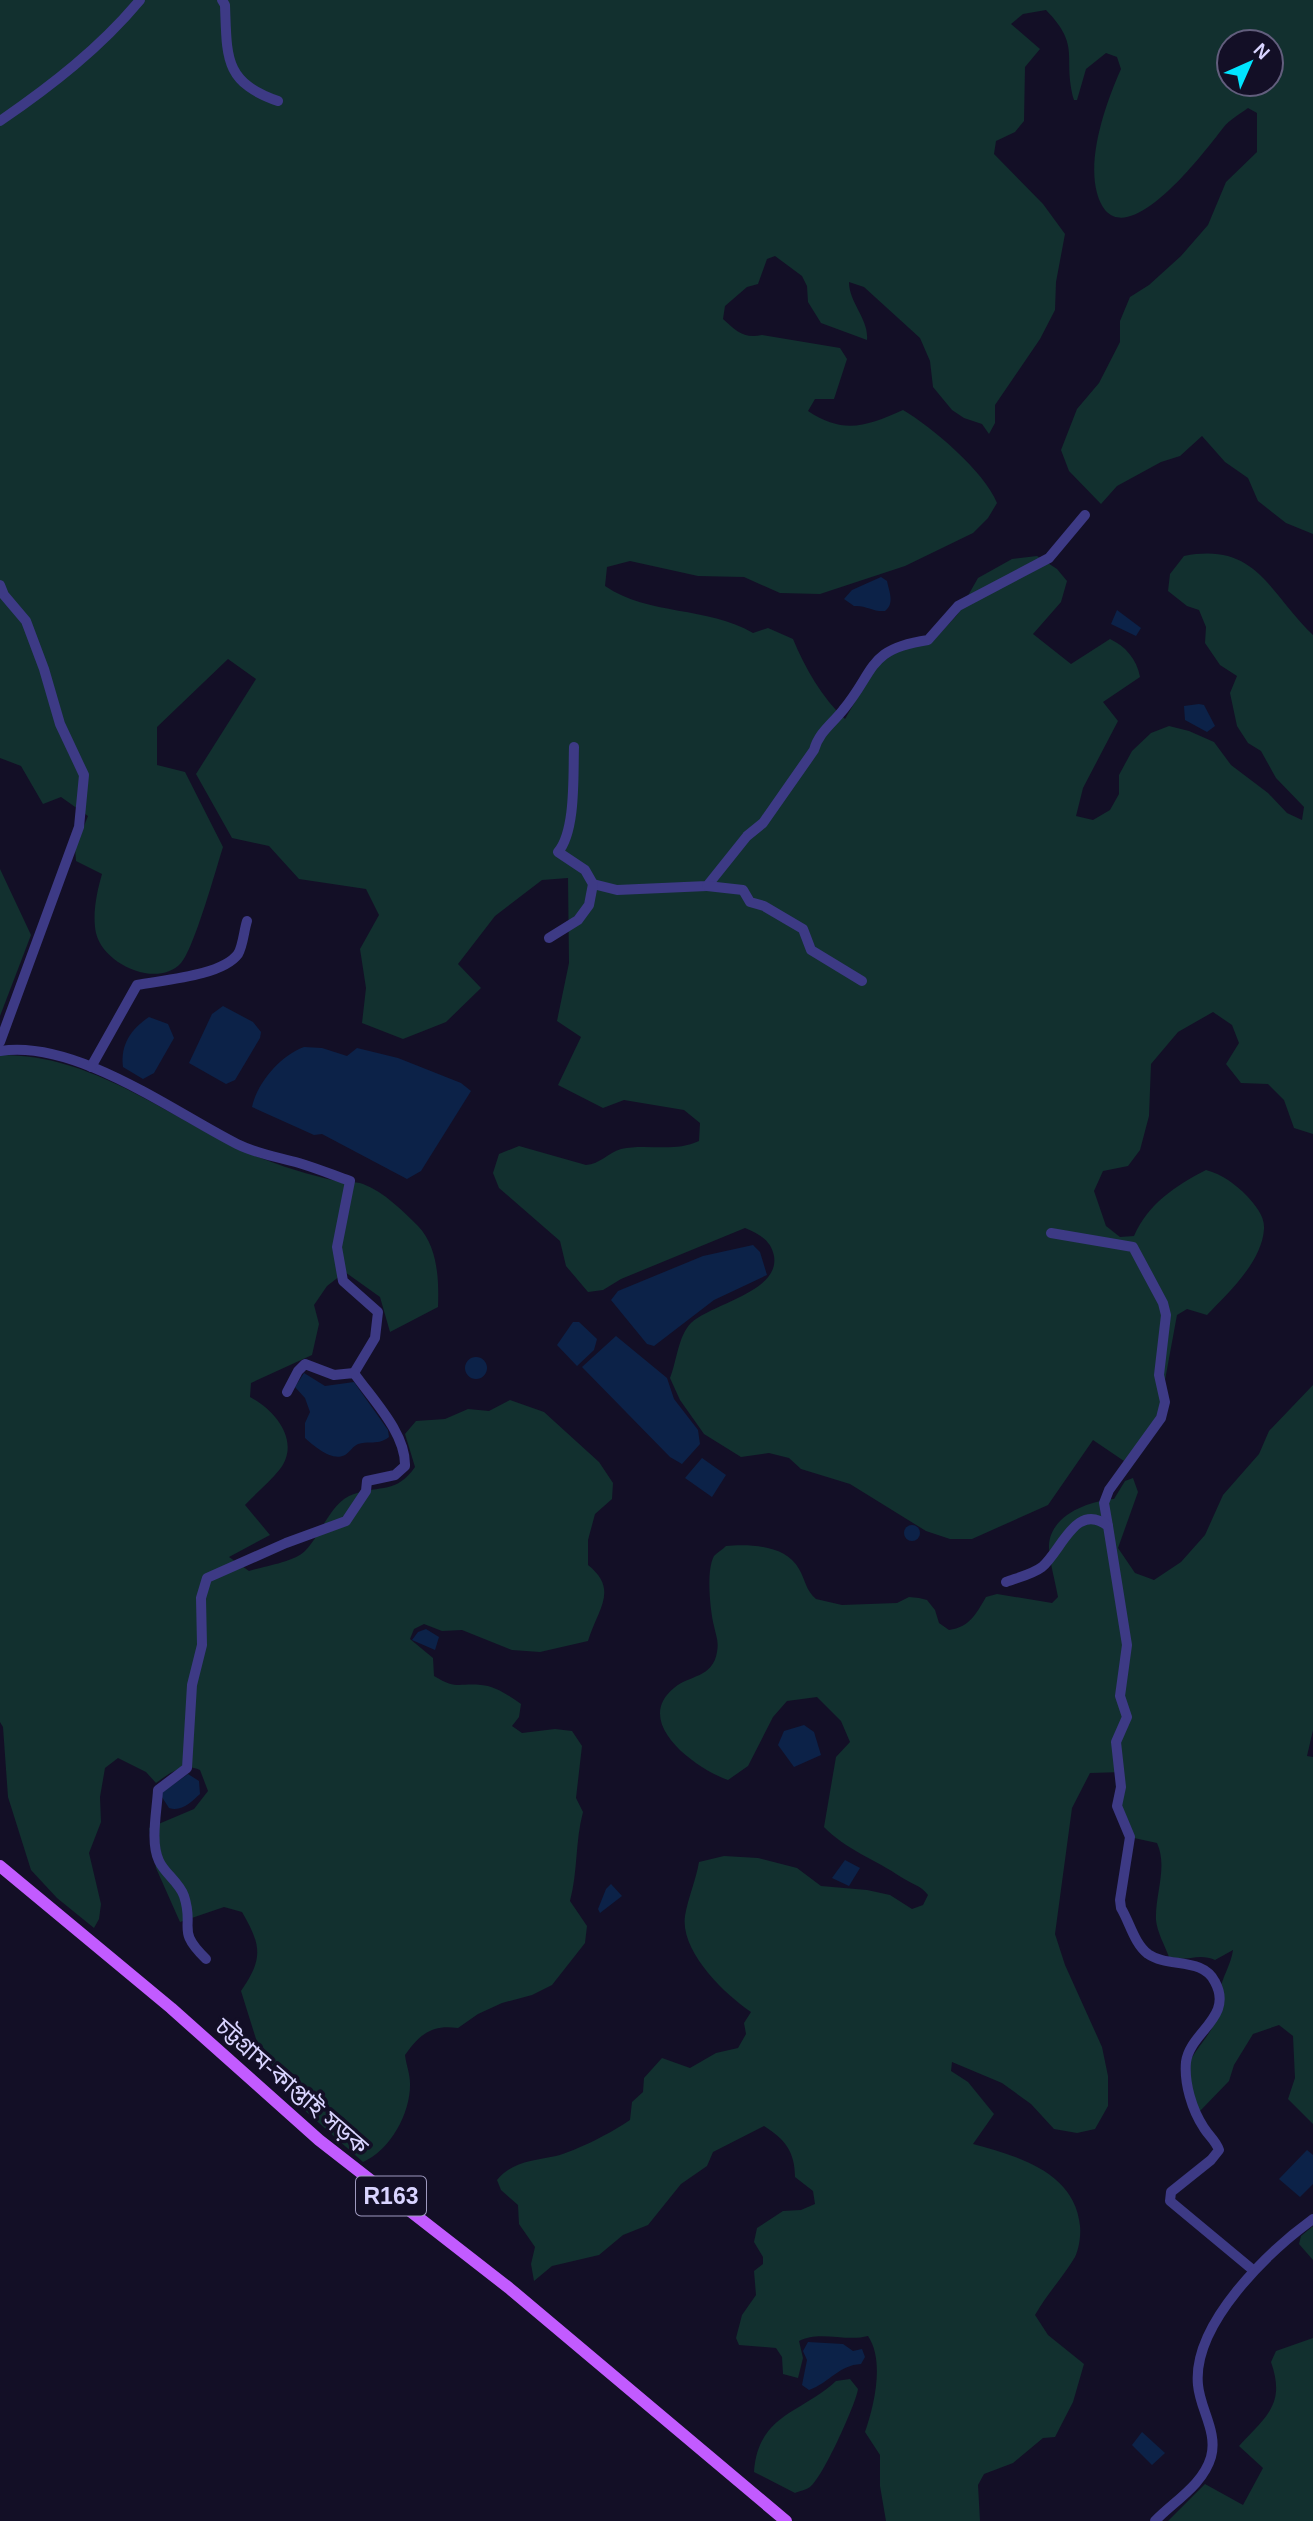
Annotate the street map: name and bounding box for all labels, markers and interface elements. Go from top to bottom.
north arrow [1215,28,1285,98]
text: N [1249,39,1274,64]
street label: চট্টগ্রাম-কাপ্তাই সড়ক [209,2012,374,2160]
road number: R163 [356,2176,426,2216]

